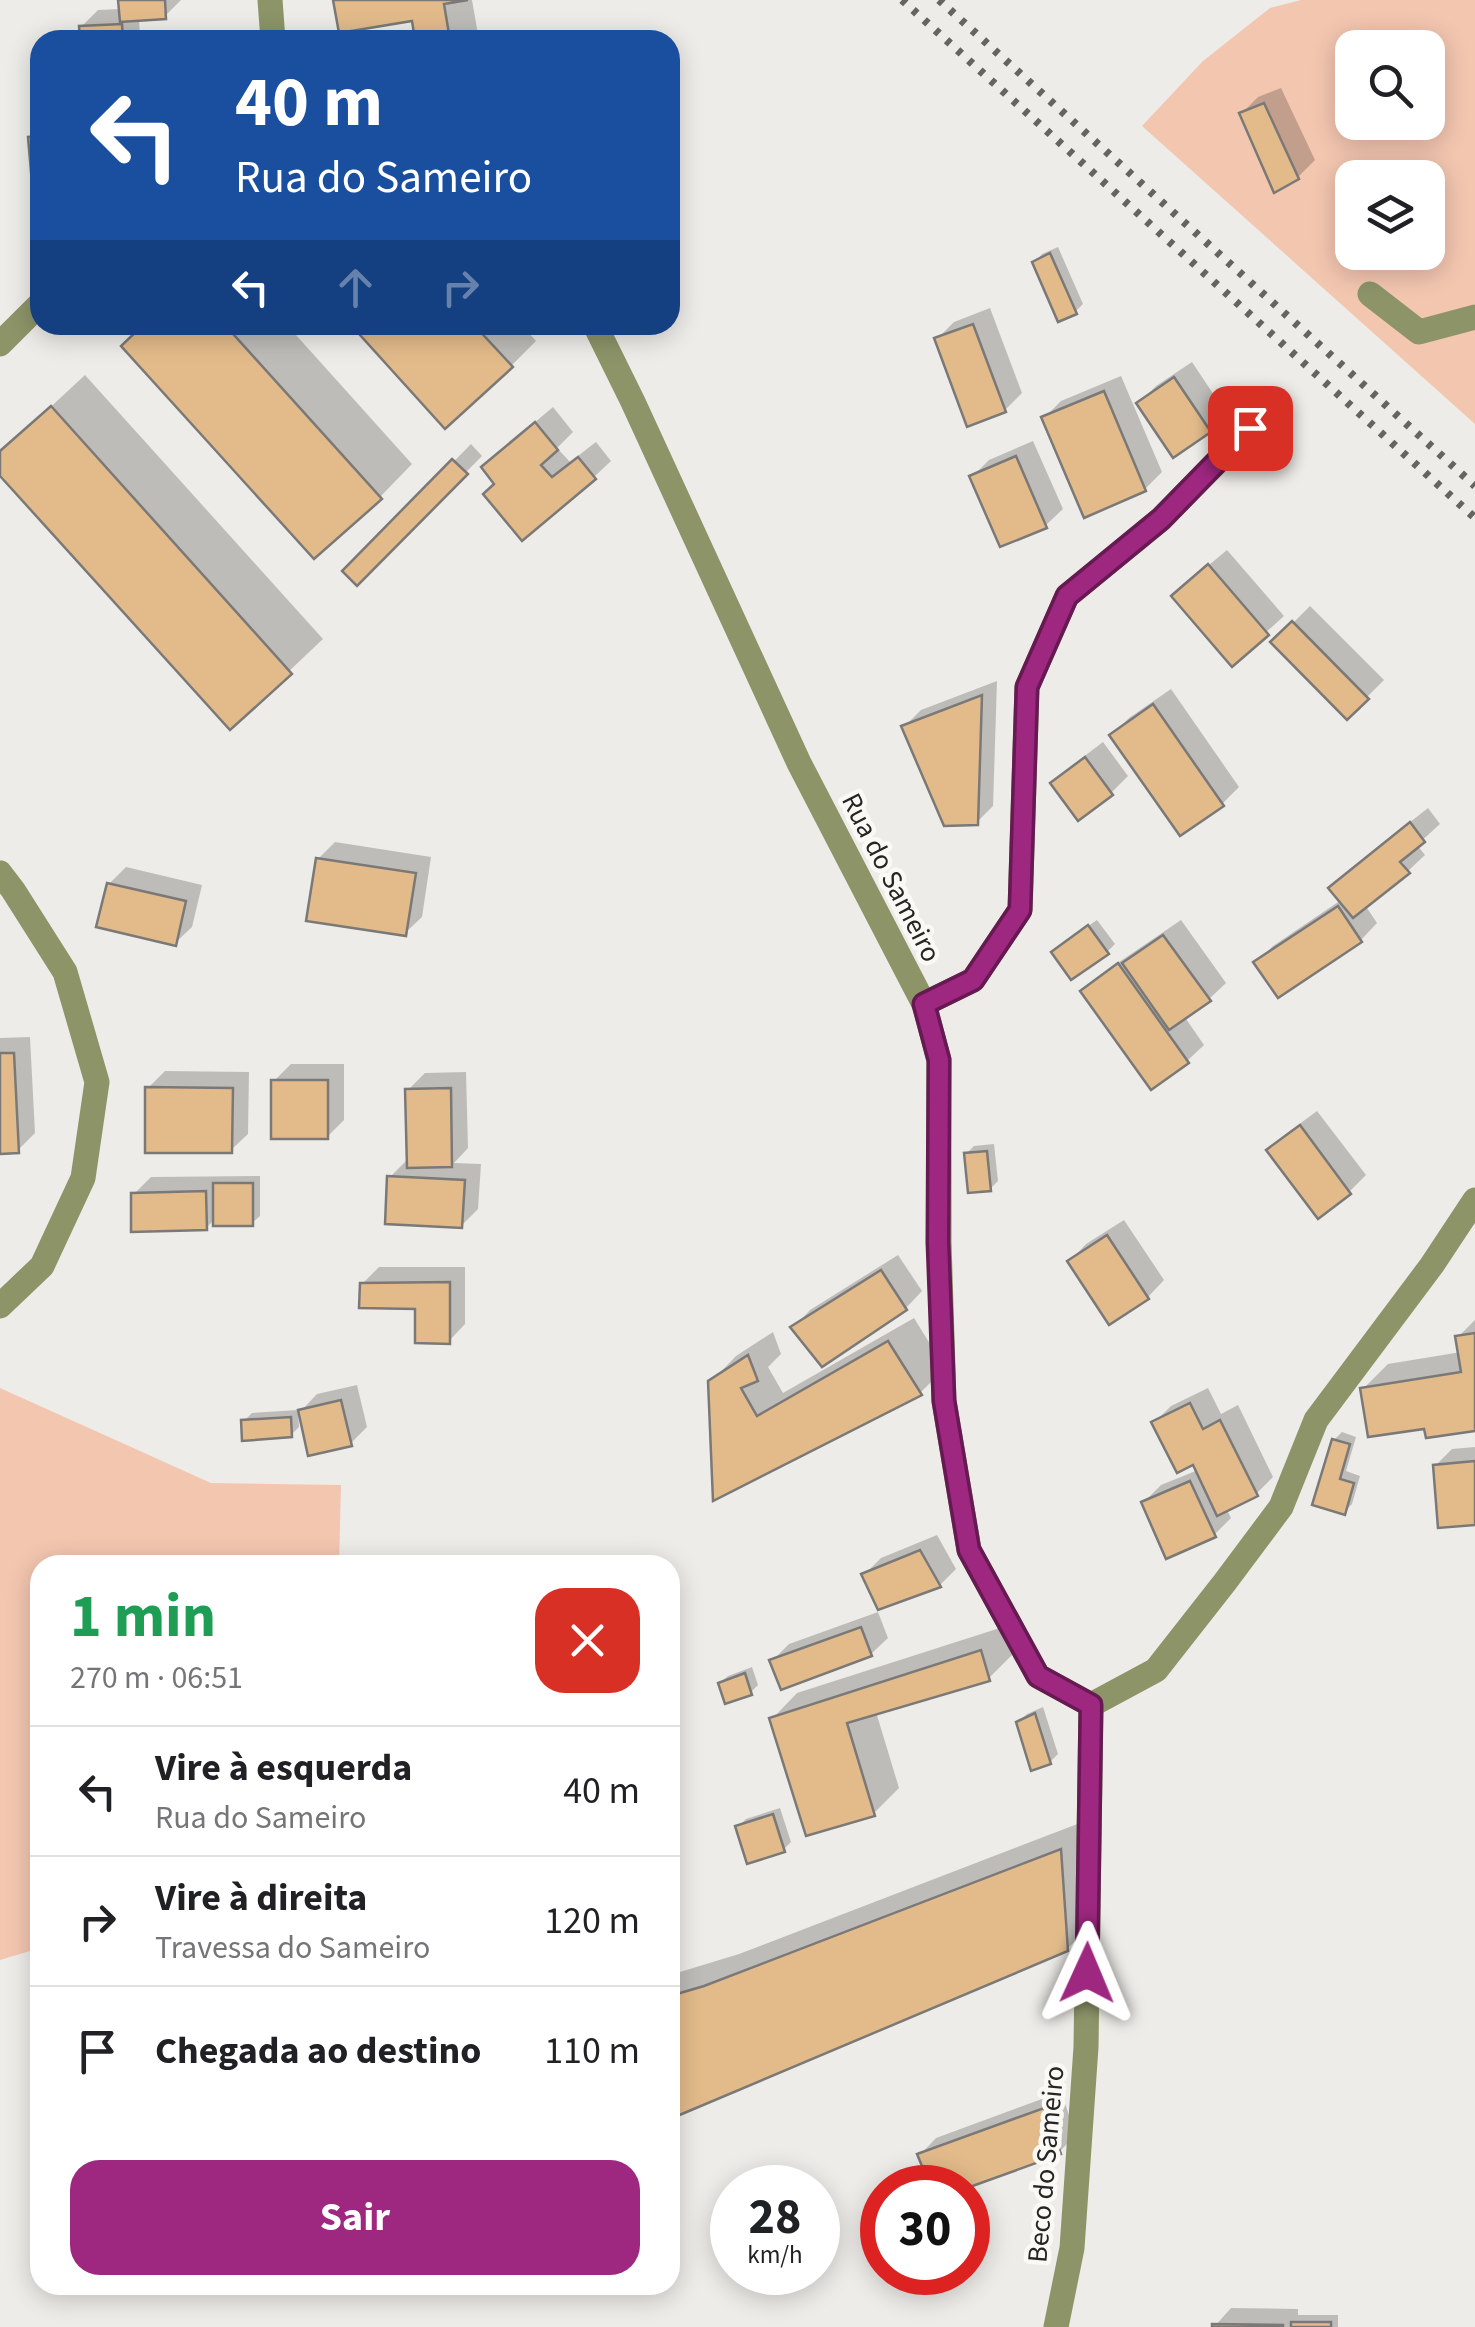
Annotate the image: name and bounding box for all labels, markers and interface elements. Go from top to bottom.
map controls [1335,30,1445,270]
button: search [1335,30,1445,140]
text: 40 m [235,53,383,153]
icon: left [70,70,200,200]
text: Rua do Sameiro [235,146,532,210]
button: layers [1335,160,1445,270]
icon: left [223,260,278,315]
icon: ahead [328,260,383,315]
icon: right [433,260,488,315]
pin [1208,386,1293,471]
icon: arrive [1223,401,1278,456]
street label: Rua do Sameiro [831,786,951,969]
text: 1 min [70,1575,216,1660]
button: close [535,1588,640,1693]
text: 270 m · 06:51 [70,1655,243,1701]
text: Vire à esquerda [155,1741,412,1795]
icon: left [70,1764,125,1819]
text: 40 m [563,1764,640,1818]
text: Rua do Sameiro [155,1795,366,1841]
text: Vire à direita [155,1871,367,1925]
icon: right [70,1894,125,1949]
text: 120 m [544,1894,640,1948]
position arrow [1035,1921,1139,2025]
text: Travessa do Sameiro [155,1925,430,1971]
icon: arrive [70,2024,125,2079]
text: Chegada ao destino [155,2024,481,2078]
text: 110 m [544,2024,640,2078]
street label: Beco do Sameiro [1017,2064,1075,2264]
button: Sair [70,2160,640,2275]
speed limit sign: 30 [860,2165,990,2295]
text: 28 [749,2182,801,2253]
text: km/h [747,2237,803,2273]

